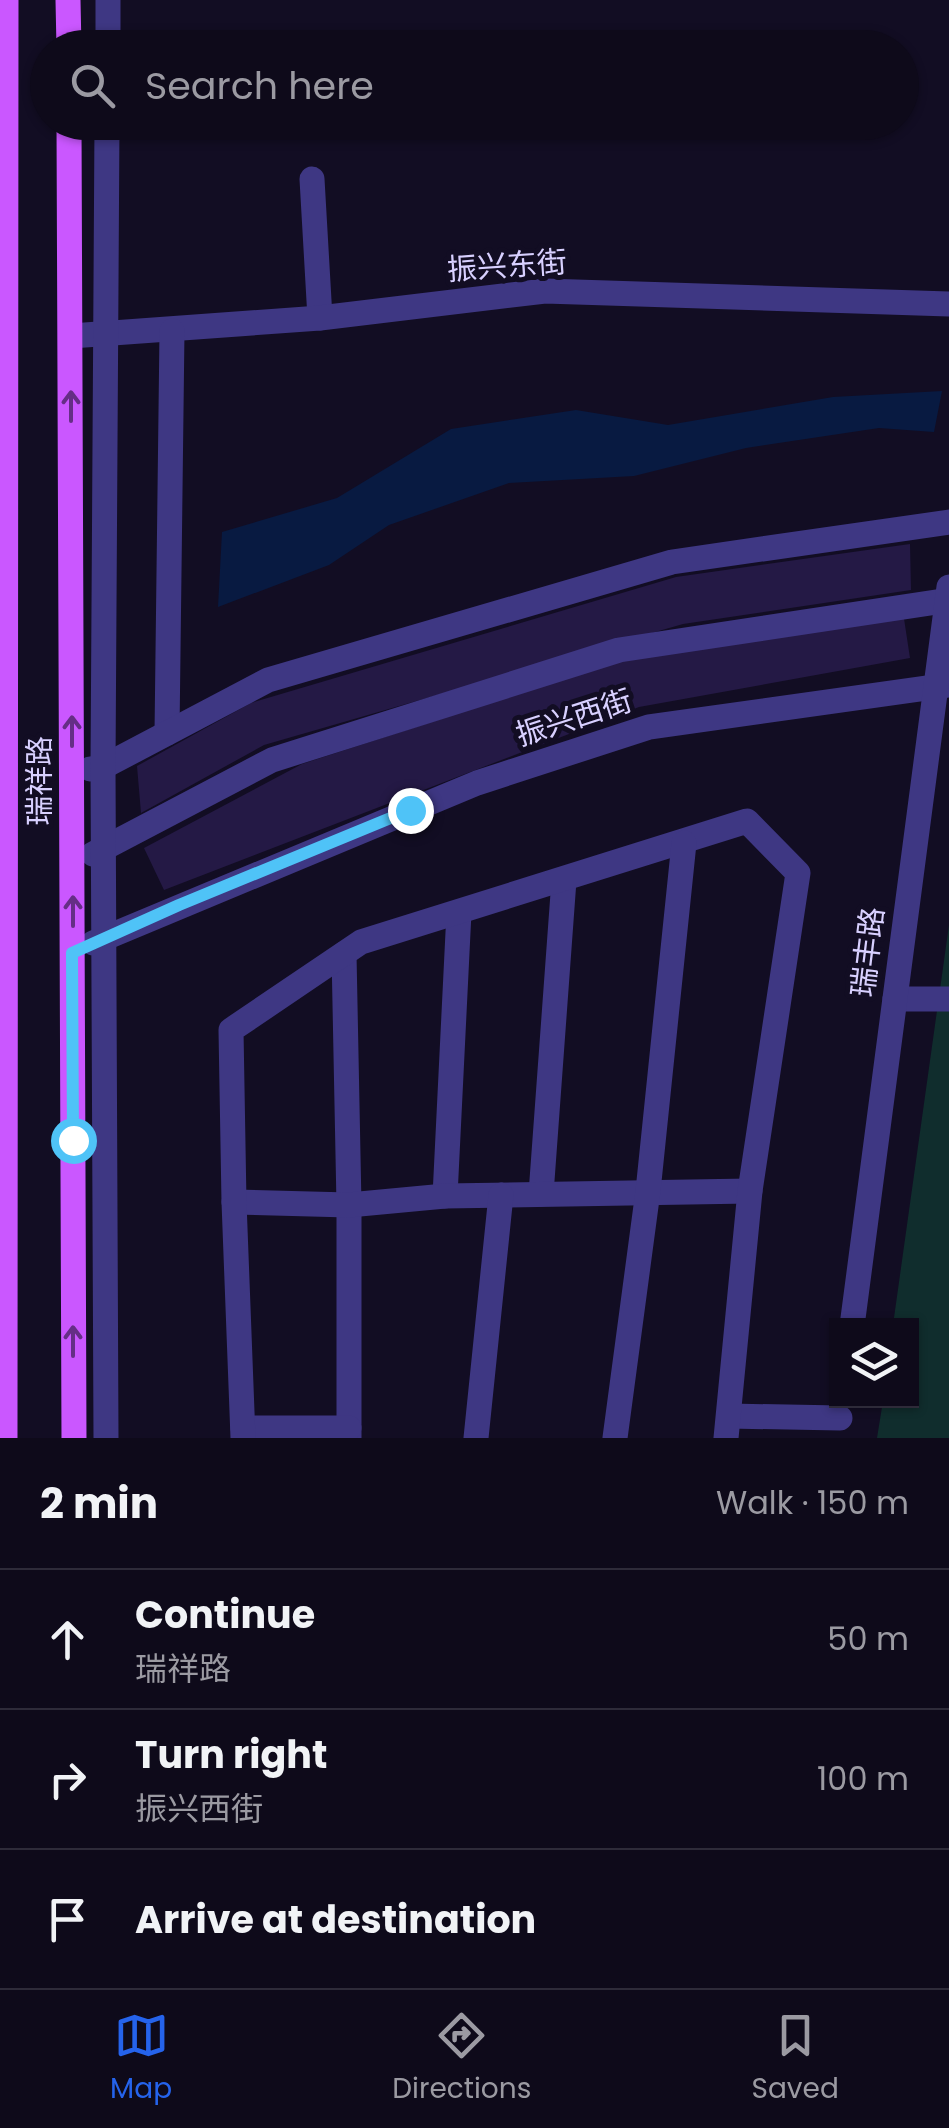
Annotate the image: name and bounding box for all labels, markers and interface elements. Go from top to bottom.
search box [30,30,919,140]
icon: search [65,58,120,113]
text: Search here [145,59,374,112]
street label: 振兴东街 [446,240,568,291]
one-way arrow [62,391,80,424]
street label: 振兴西街 [510,679,638,757]
one-way arrow [62,716,82,748]
street label: 瑞祥路 [18,736,61,826]
route end [388,788,434,834]
one-way arrow [64,895,82,928]
street label: 瑞丰路 [841,905,894,999]
route start [51,1118,97,1164]
map controls [829,1318,919,1408]
button: layers [829,1318,919,1408]
one-way arrow [64,1325,82,1358]
text: 2 min [40,1474,158,1533]
text: Walk · 150 m [716,1480,909,1525]
text: Continue [135,1588,315,1641]
icon: ahead [40,1612,95,1667]
text: 50 m [827,1616,909,1661]
text: 瑞祥路 [135,1646,231,1691]
text: Turn right [135,1728,327,1781]
icon: right [40,1752,95,1807]
text: 100 m [817,1756,909,1801]
text: 振兴西街 [135,1786,263,1831]
icon: arrive [40,1892,95,1947]
text: Arrive at destination [135,1893,536,1946]
tab: Map [110,2008,172,2110]
tab: Directions [392,2008,531,2110]
tab: Saved [752,2008,839,2110]

